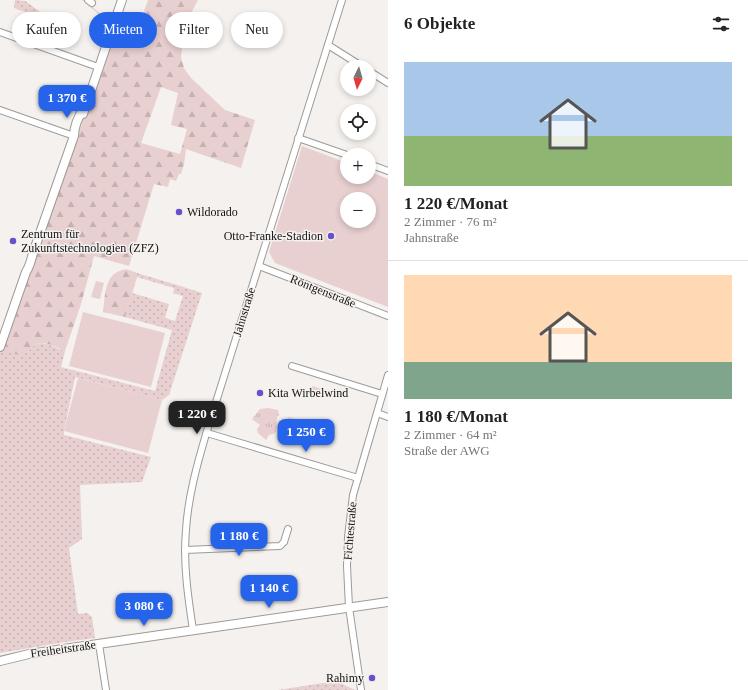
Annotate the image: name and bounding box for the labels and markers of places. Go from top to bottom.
pin: 1 370 € [30,85,104,119]
place label: Wildorado [187,205,238,219]
marker: Wildorado [174,207,184,217]
place label: Zentrum für Zukunftstechnologien (ZFZ) [21,227,159,255]
place label: Otto-Franke-Stadion [224,229,323,243]
marker: Otto-Franke-Stadion [326,231,336,241]
marker: Zentrum für Zukunftstechnologien (ZFZ) [8,236,18,246]
place label: Kita Wirbelwind [268,386,348,400]
marker: Kita Wirbelwind [255,388,265,398]
pin: 1 220 € [160,401,234,435]
pin: 1 250 € [269,419,343,453]
pin: 1 180 € [202,523,276,557]
pin: 1 140 € [232,575,306,609]
pin: 3 080 € [107,593,181,627]
place label: Rahimy [326,671,364,685]
marker: Rahimy [367,673,377,683]

